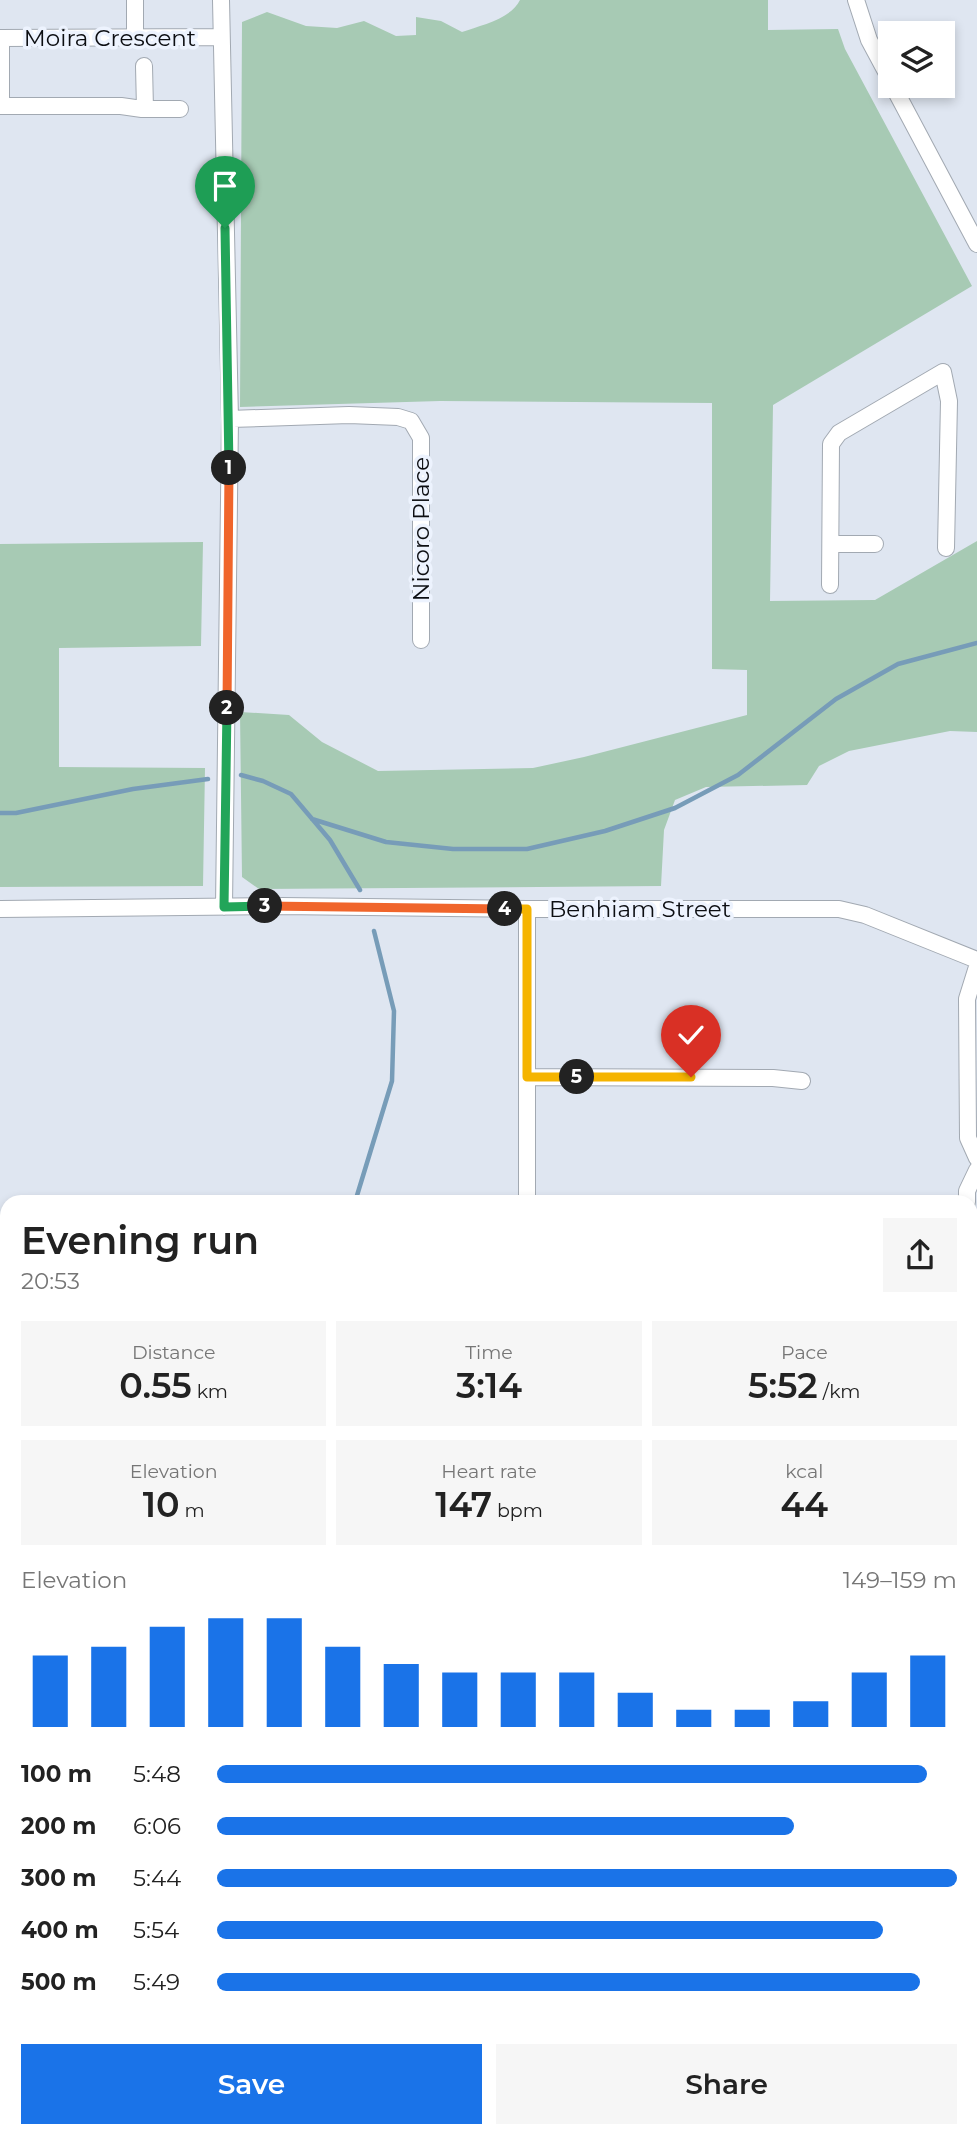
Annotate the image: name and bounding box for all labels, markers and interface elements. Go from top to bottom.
map controls [878,21,955,98]
button: layers [878,21,955,98]
street label: Moira Crescent [24,24,196,52]
pin [195,156,255,228]
icon: arrive [206,167,244,205]
pin: 1 [212,450,246,486]
text: 1 [225,456,232,479]
street label: Nicoro Place [407,457,435,601]
pin: 2 [210,690,244,726]
text: 2 [221,696,232,719]
pin: 3 [247,888,282,923]
pin: 4 [488,892,522,926]
text: 3 [259,894,270,917]
street label: Benhiam Street [549,895,731,923]
text: 4 [498,897,511,920]
pin [661,1005,721,1077]
icon: check [672,1016,710,1054]
pin: 5 [560,1060,594,1094]
text: 5 [571,1065,582,1088]
text: Evening run [21,1217,259,1264]
button: share [883,1218,957,1292]
text: 20:53 [21,1267,80,1295]
text: Distance [132,1341,215,1364]
text: Time [465,1341,513,1364]
text: Pace [781,1341,828,1364]
text: 0.55 [119,1364,192,1407]
text: 3:14 [456,1364,522,1407]
text: 5:52 [748,1364,818,1407]
text: km [192,1380,228,1403]
text: /km [818,1380,861,1403]
text: Elevation [130,1460,218,1483]
text: Heart rate [441,1460,537,1483]
text: kcal [785,1460,823,1483]
text: 10 [143,1483,180,1526]
text: 147 [435,1483,492,1526]
text: 44 [781,1483,828,1526]
text: m [180,1499,205,1522]
text: bpm [492,1499,543,1522]
text: Elevation [21,1566,127,1594]
text: 149–159 m [843,1566,957,1594]
text: 100 m [21,1760,92,1788]
text: 5:48 [133,1760,181,1788]
text: 200 m [21,1812,96,1840]
text: 6:06 [133,1812,181,1840]
text: 300 m [21,1864,97,1892]
text: 5:44 [133,1864,181,1892]
text: 400 m [21,1916,99,1944]
text: 5:54 [133,1916,179,1944]
text: 500 m [21,1968,97,1996]
text: 5:49 [133,1968,180,1996]
button: Save [21,2044,482,2124]
button: Share [496,2044,957,2124]

